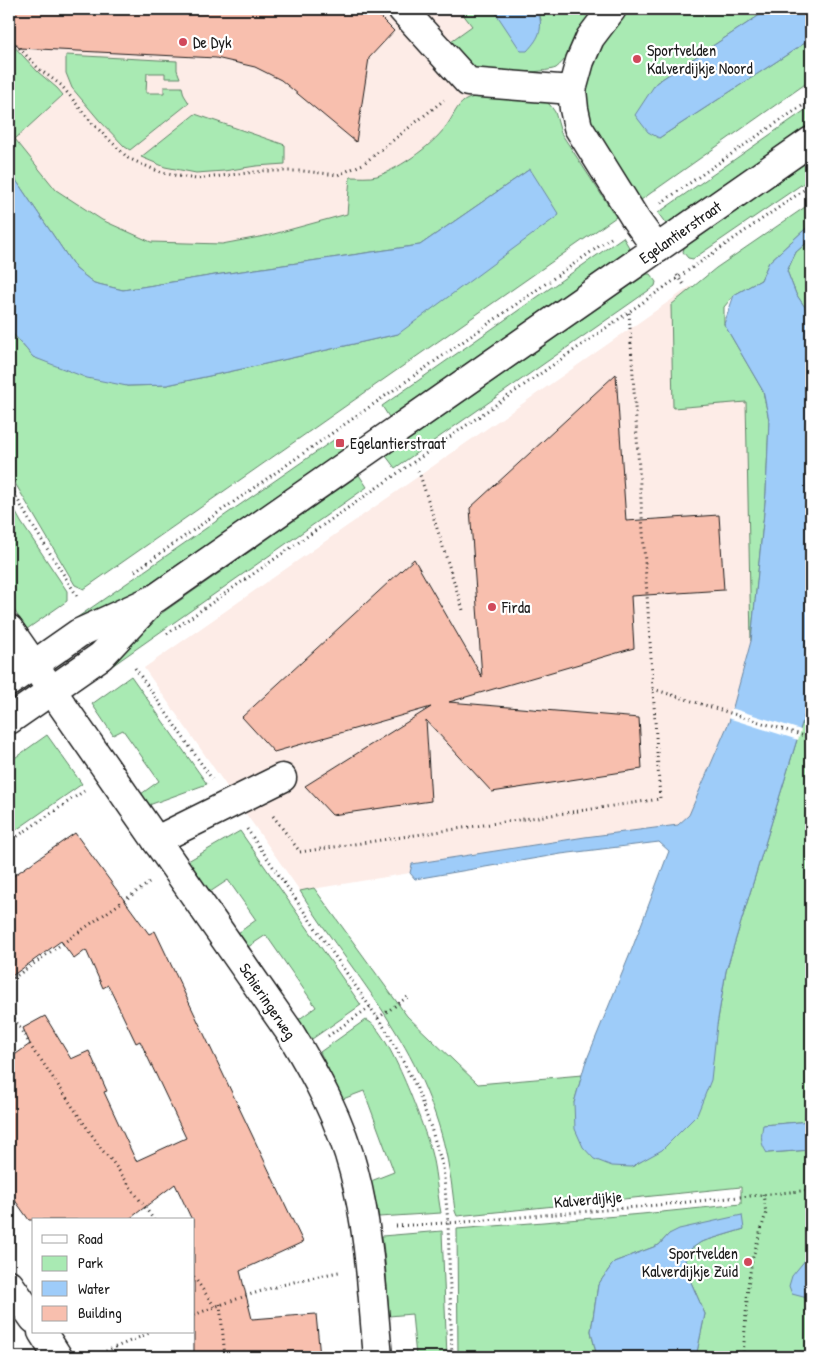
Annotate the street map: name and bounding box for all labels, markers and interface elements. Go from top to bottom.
place label: De Dyk [193,31,232,53]
marker: De Dyk [177,36,189,48]
place label: Sportvelden Kalverdijkje Noord [647,39,753,79]
marker: Sportvelden Kalverdijkje Noord [631,53,643,65]
street label: Egelantierstraat [634,195,726,268]
place label: Egelantierstraat [350,432,446,454]
marker: Egelantierstraat [334,437,346,449]
place label: Firda [501,596,530,618]
marker: Firda [486,601,498,613]
street label: Schieringerweg [234,958,302,1044]
street label: Kalverdijkje [553,1185,624,1213]
legend [32,1218,195,1334]
text: Road [78,1228,103,1249]
place label: Sportvelden Kalverdijkje Zuid [642,1242,738,1282]
text: Park [78,1252,103,1273]
marker: Sportvelden Kalverdijkje Zuid [742,1256,754,1268]
text: Water [78,1278,110,1299]
text: Building [78,1302,122,1323]

